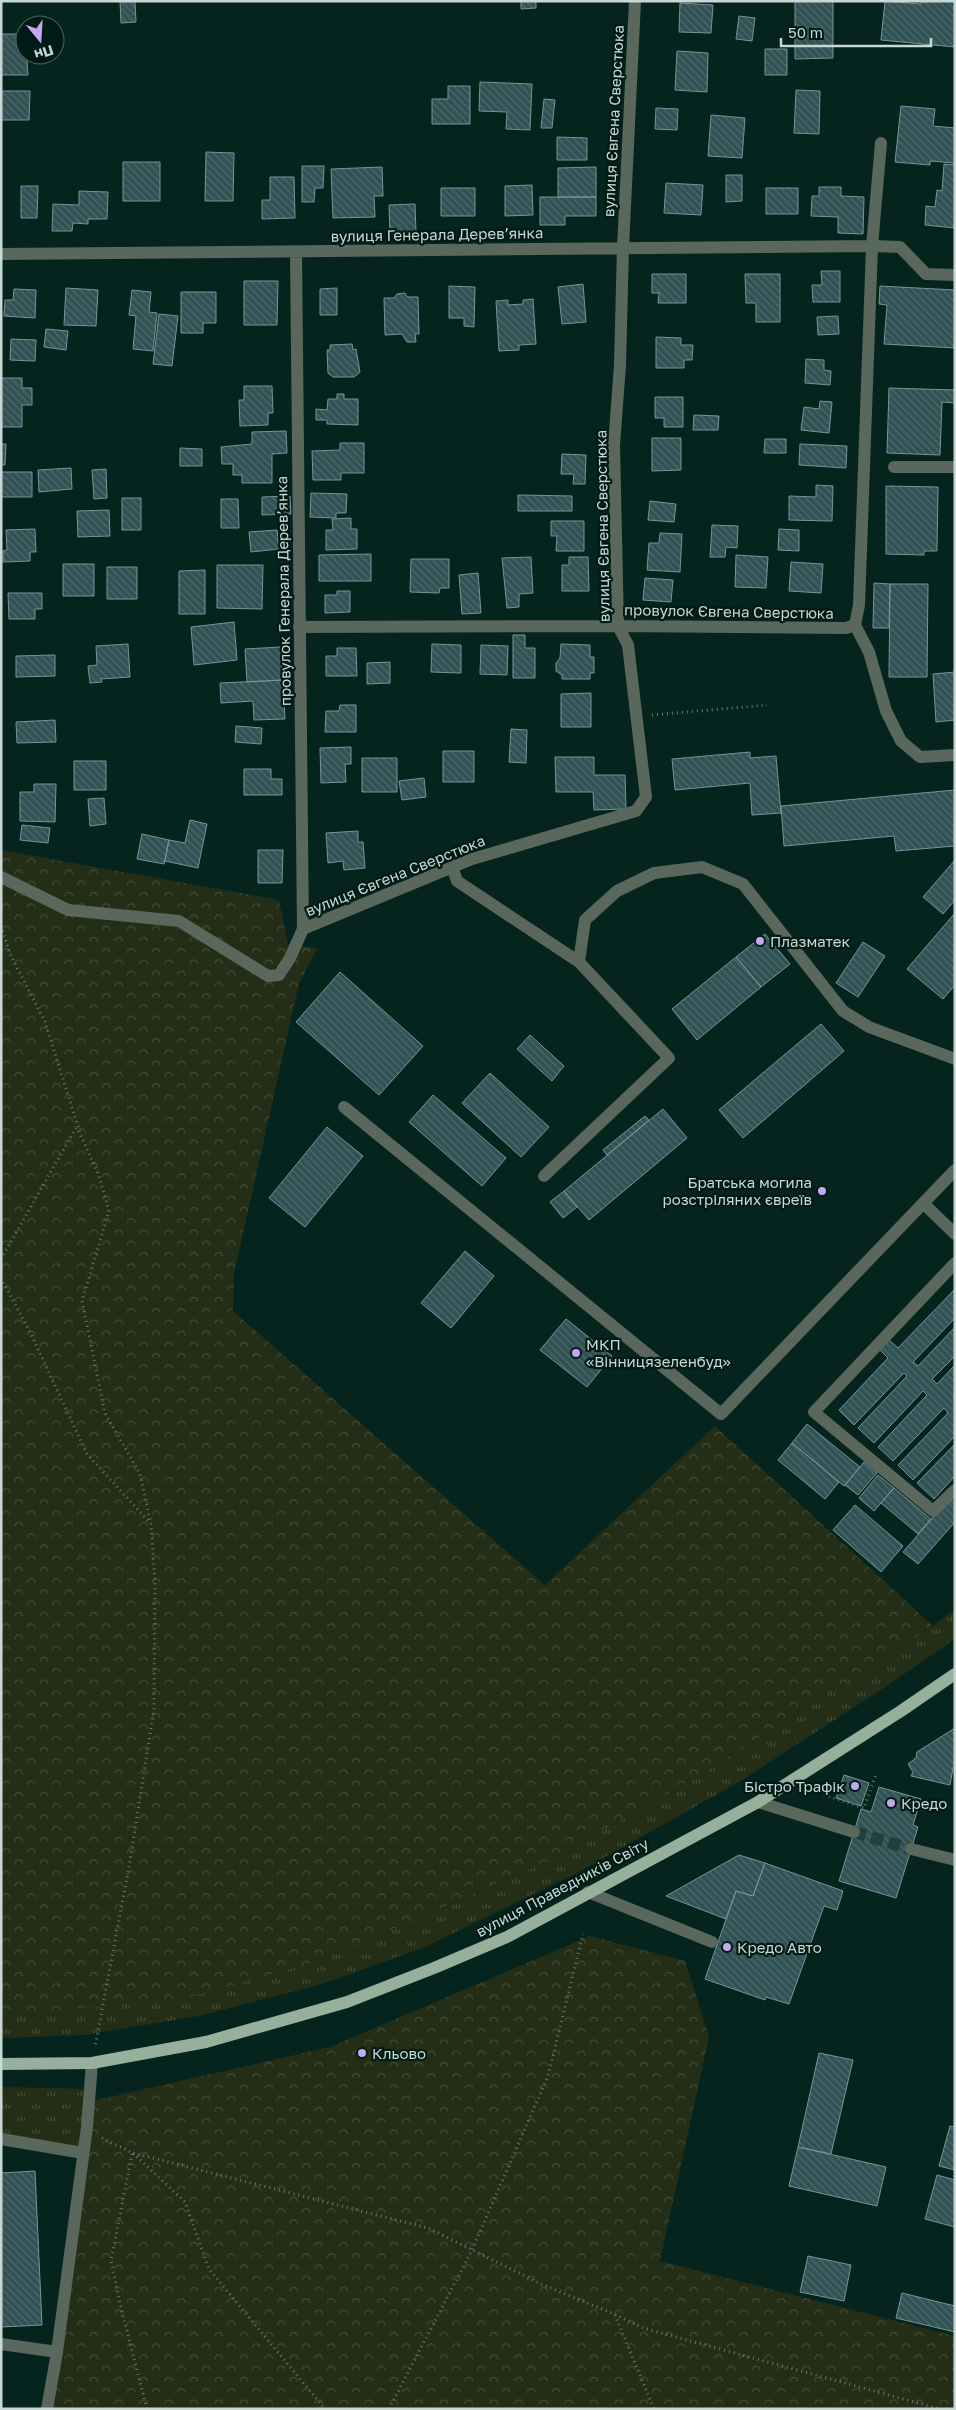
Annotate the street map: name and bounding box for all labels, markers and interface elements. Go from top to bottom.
north arrow [15,15,65,65]
scale bar [781,15,931,47]
text: 50 m [788,23,823,41]
street label: вулиця Євгена Сверстюка [599,25,627,217]
text: Пн [32,42,56,64]
street label: вулиця Генерала Деревʼянка [331,223,543,245]
street label: вулиця Євгена Сверстюка [591,430,613,622]
street label: провулок Генерала Деревʼянка [272,476,294,706]
street label: провулок Євгена Сверстюка [624,600,834,622]
street label: вулиця Євгена Сверстюка [303,831,487,919]
place label: Плазматек [770,932,850,950]
marker: Плазматек [754,935,766,947]
place label: Братська могила розстріляних євреїв [662,1173,812,1208]
marker: Братська могила розстріляних євреїв [816,1185,828,1197]
place label: МКП «Вінницязеленбуд» [586,1335,731,1370]
marker: МКП «Вінницязеленбуд» [570,1347,582,1359]
place label: Бістро Трафік [744,1777,845,1795]
marker: Бістро Трафік [849,1780,861,1792]
place label: Кредо [901,1794,947,1812]
marker: Кредо [885,1797,897,1809]
street label: вулиця Праведників Світу [473,1833,652,1940]
place label: Кредо Авто [737,1938,822,1956]
marker: Кредо Авто [721,1941,733,1953]
place label: Кльово [372,2044,426,2062]
marker: Кльово [356,2047,368,2059]

